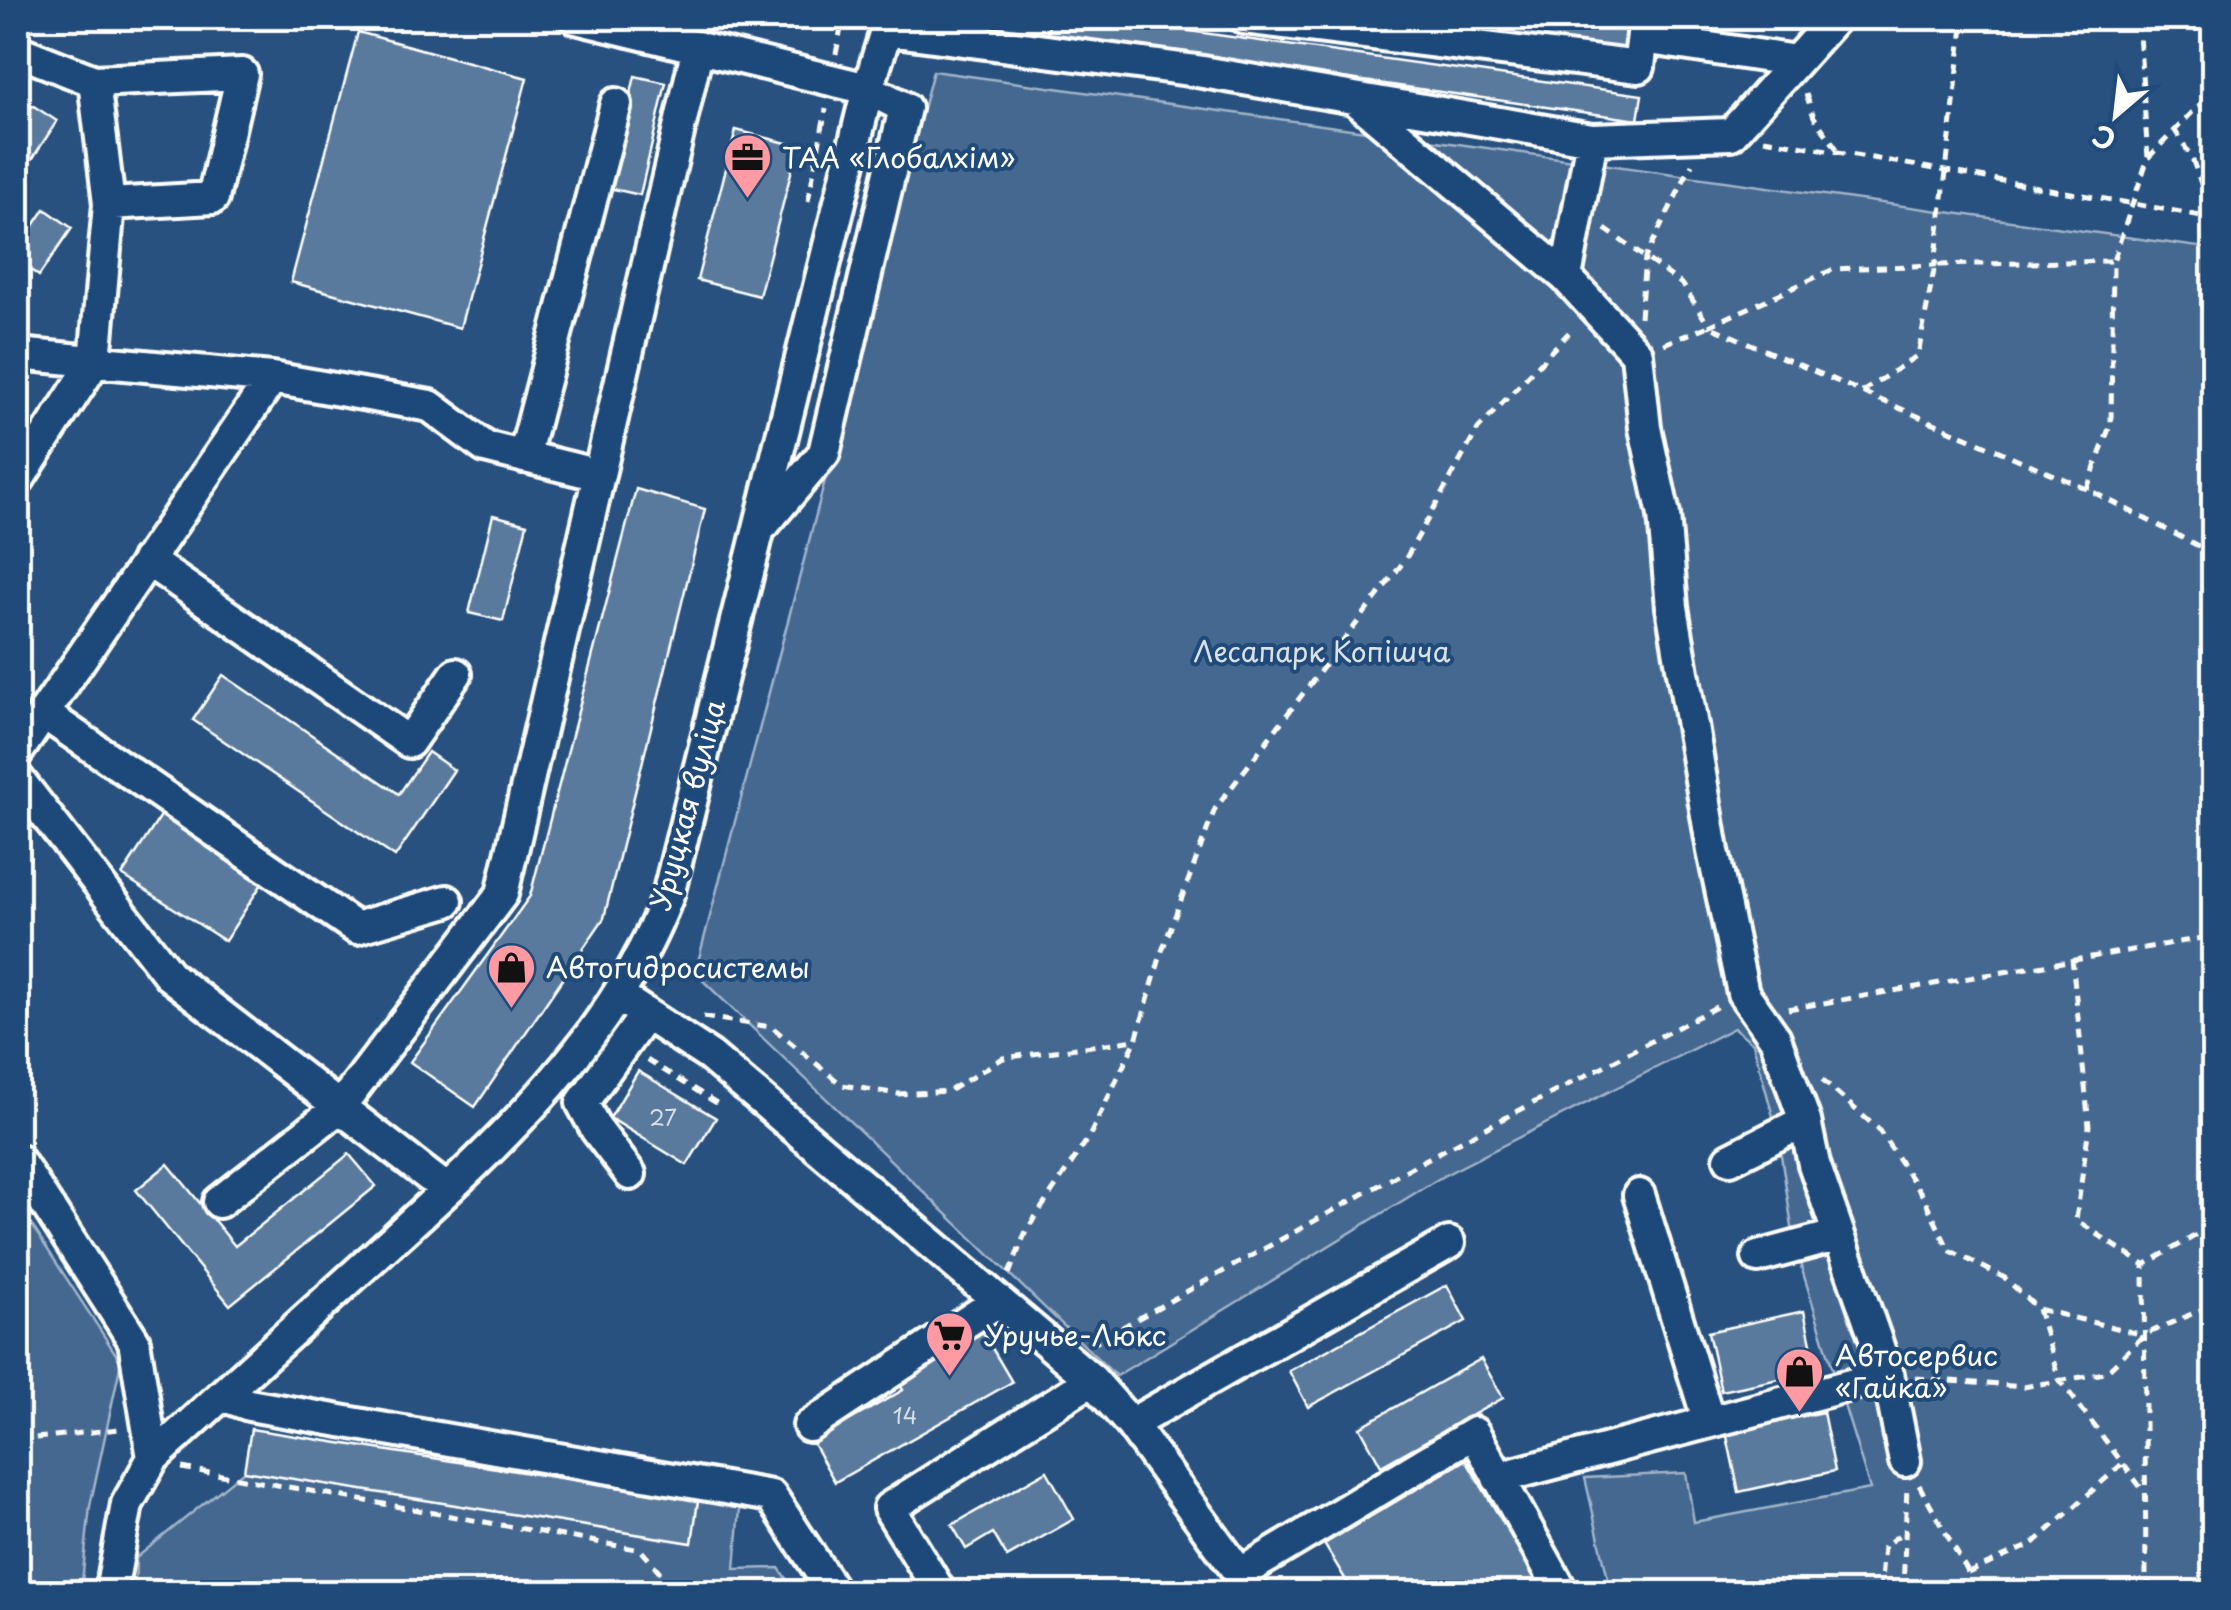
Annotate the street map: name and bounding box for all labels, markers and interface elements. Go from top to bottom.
north arrow [2066,65,2166,165]
text: С [2084,114,2123,162]
office icon: ТАА «Глобалхім» [721,132,773,200]
place label: ТАА «Глобалхім» [782,135,1015,178]
park label: Лесапарк Копішча [1194,629,1451,672]
street label: Уруцкая вуліца [638,693,736,915]
shop icon: Автогидросистемы [485,942,537,1010]
place label: Автогидросистемы [546,945,810,988]
house number: 27 [649,1100,677,1133]
supermarket icon: Уручье-Люкс [923,1310,975,1378]
place label: Уручье-Люкс [984,1313,1166,1356]
place label: Автосервис «Гайка» [1835,1333,1998,1408]
shop icon: Автосервис «Гайка» [1774,1346,1826,1414]
house number: 14 [893,1398,917,1431]

